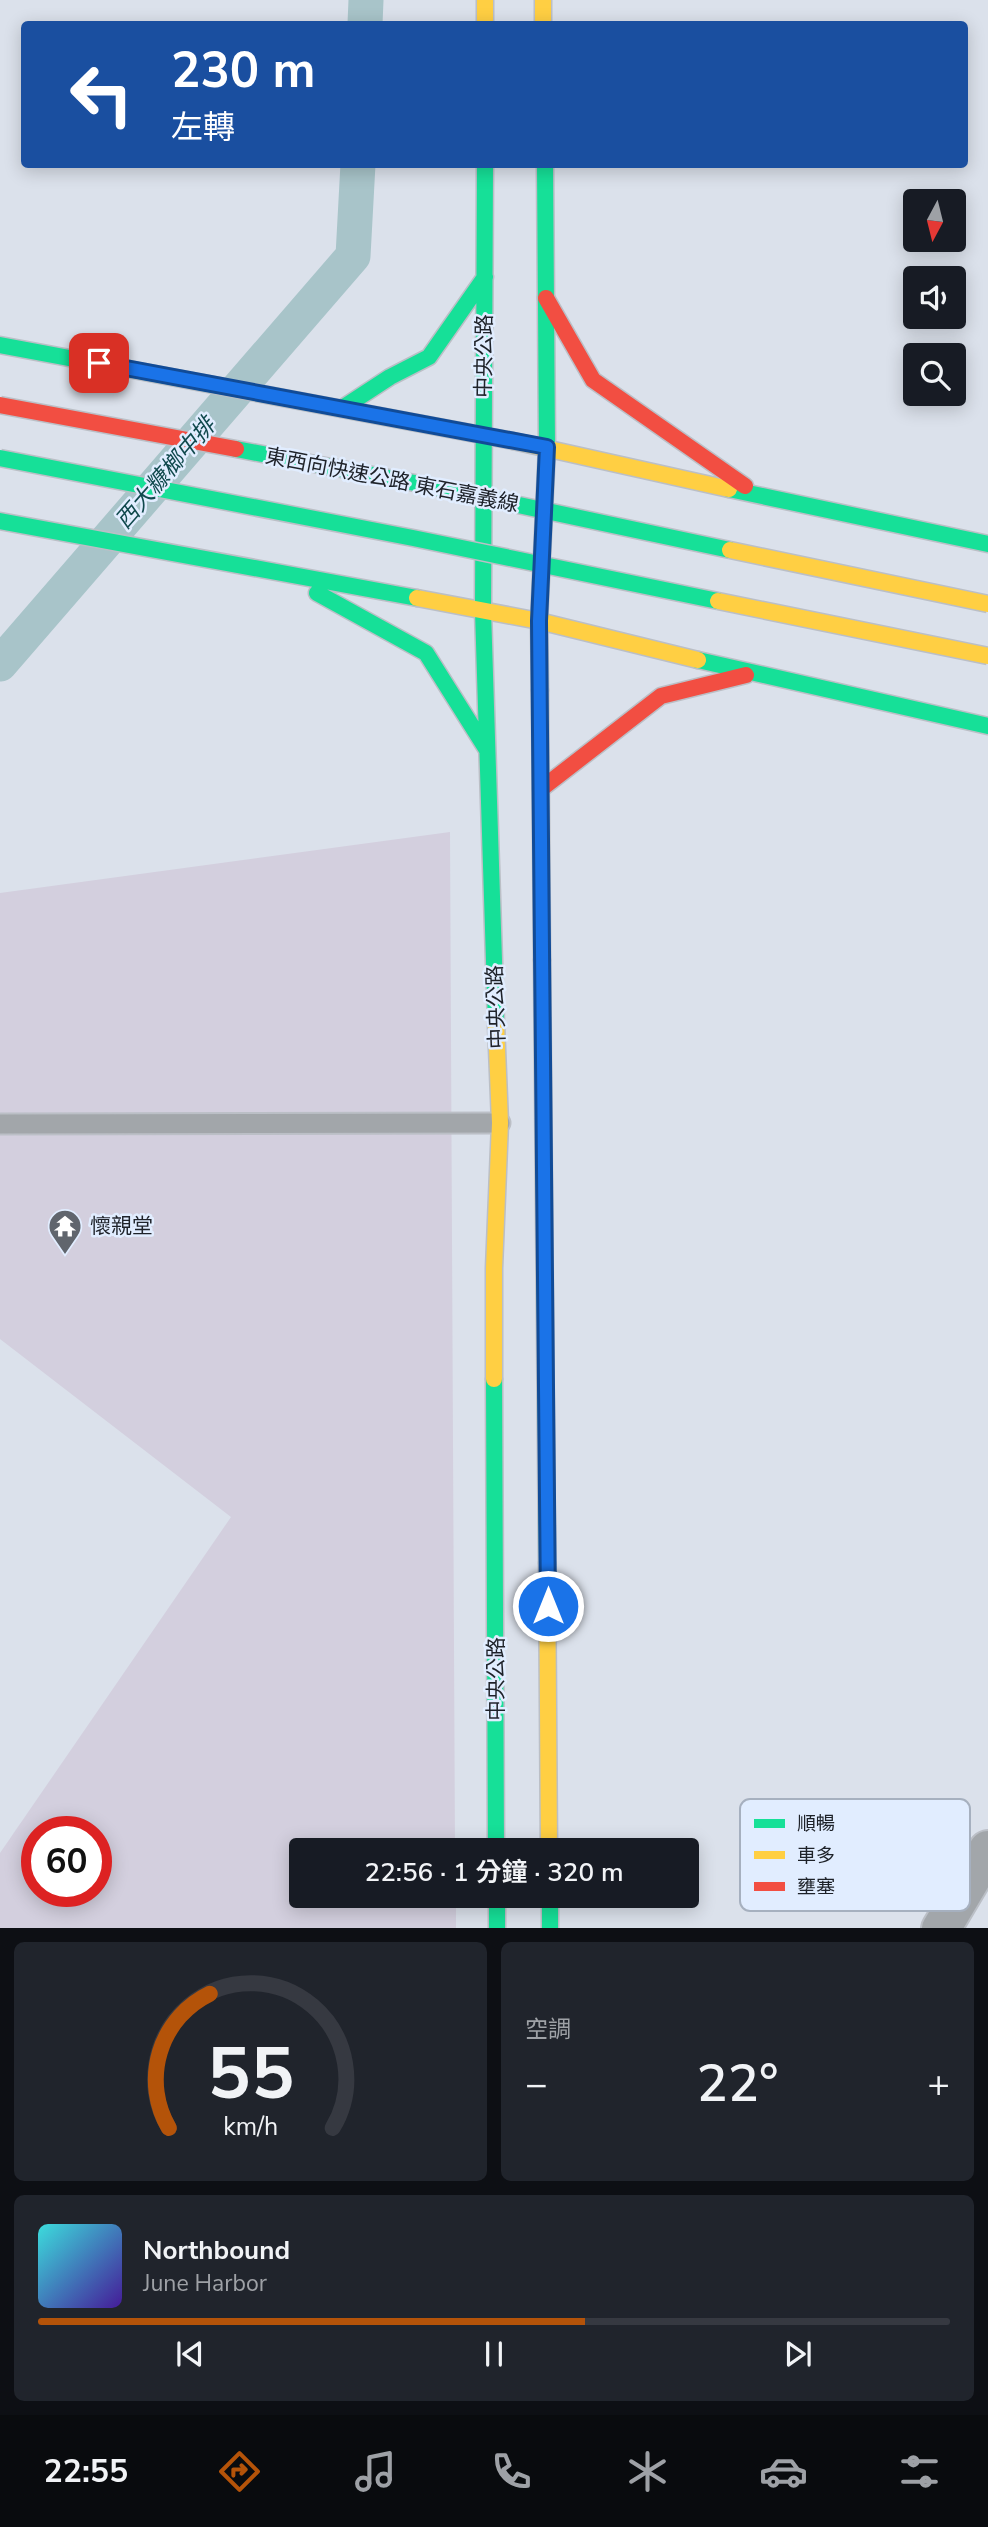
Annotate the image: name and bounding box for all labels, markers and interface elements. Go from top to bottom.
text: 230 m [171,37,315,104]
icon: left [56,49,147,140]
text: 左轉 [171,106,235,149]
north arrow [903,189,966,252]
map controls [903,189,966,406]
button: sound [903,266,966,329]
street label: 中央公路 [469,314,499,398]
pin [69,333,129,393]
button: search [903,343,966,406]
icon: arrive [80,344,118,382]
water label: 西大糠榔中排 [108,409,224,536]
street label: 東西向快速公路 東石嘉義線 [263,442,521,518]
street label: 中央公路 [481,965,511,1049]
temple icon: 懷親堂 [46,1207,84,1256]
place label: 懷親堂 [90,1212,153,1240]
position arrow [511,1569,585,1643]
street label: 中央公路 [482,1637,510,1721]
legend [740,1799,970,1911]
text: 順暢 [797,1811,835,1837]
speed limit sign: 60 [21,1816,112,1907]
text: 車多 [797,1843,835,1869]
text: 22:56 · 1 分鐘 · 320 m [365,1855,623,1890]
text: 壅塞 [797,1874,835,1900]
text: 空調 [525,2014,571,2045]
text: 55 [207,2024,294,2124]
text: 22° [697,2048,778,2119]
text: − [525,2059,548,2110]
text: + [927,2059,950,2110]
text: km/h [223,2109,278,2143]
text: Northbound [143,2233,290,2268]
text: June Harbor [143,2268,267,2299]
icon: previous [171,2335,209,2373]
icon: pause [475,2335,513,2373]
icon: next [779,2335,817,2373]
icon: directions [215,2447,264,2496]
icon: music [351,2447,400,2496]
icon: phone [487,2447,536,2496]
icon: climate [623,2447,672,2496]
icon: car [759,2447,808,2496]
icon: filters [895,2447,944,2496]
text: 22:55 [44,2450,128,2493]

